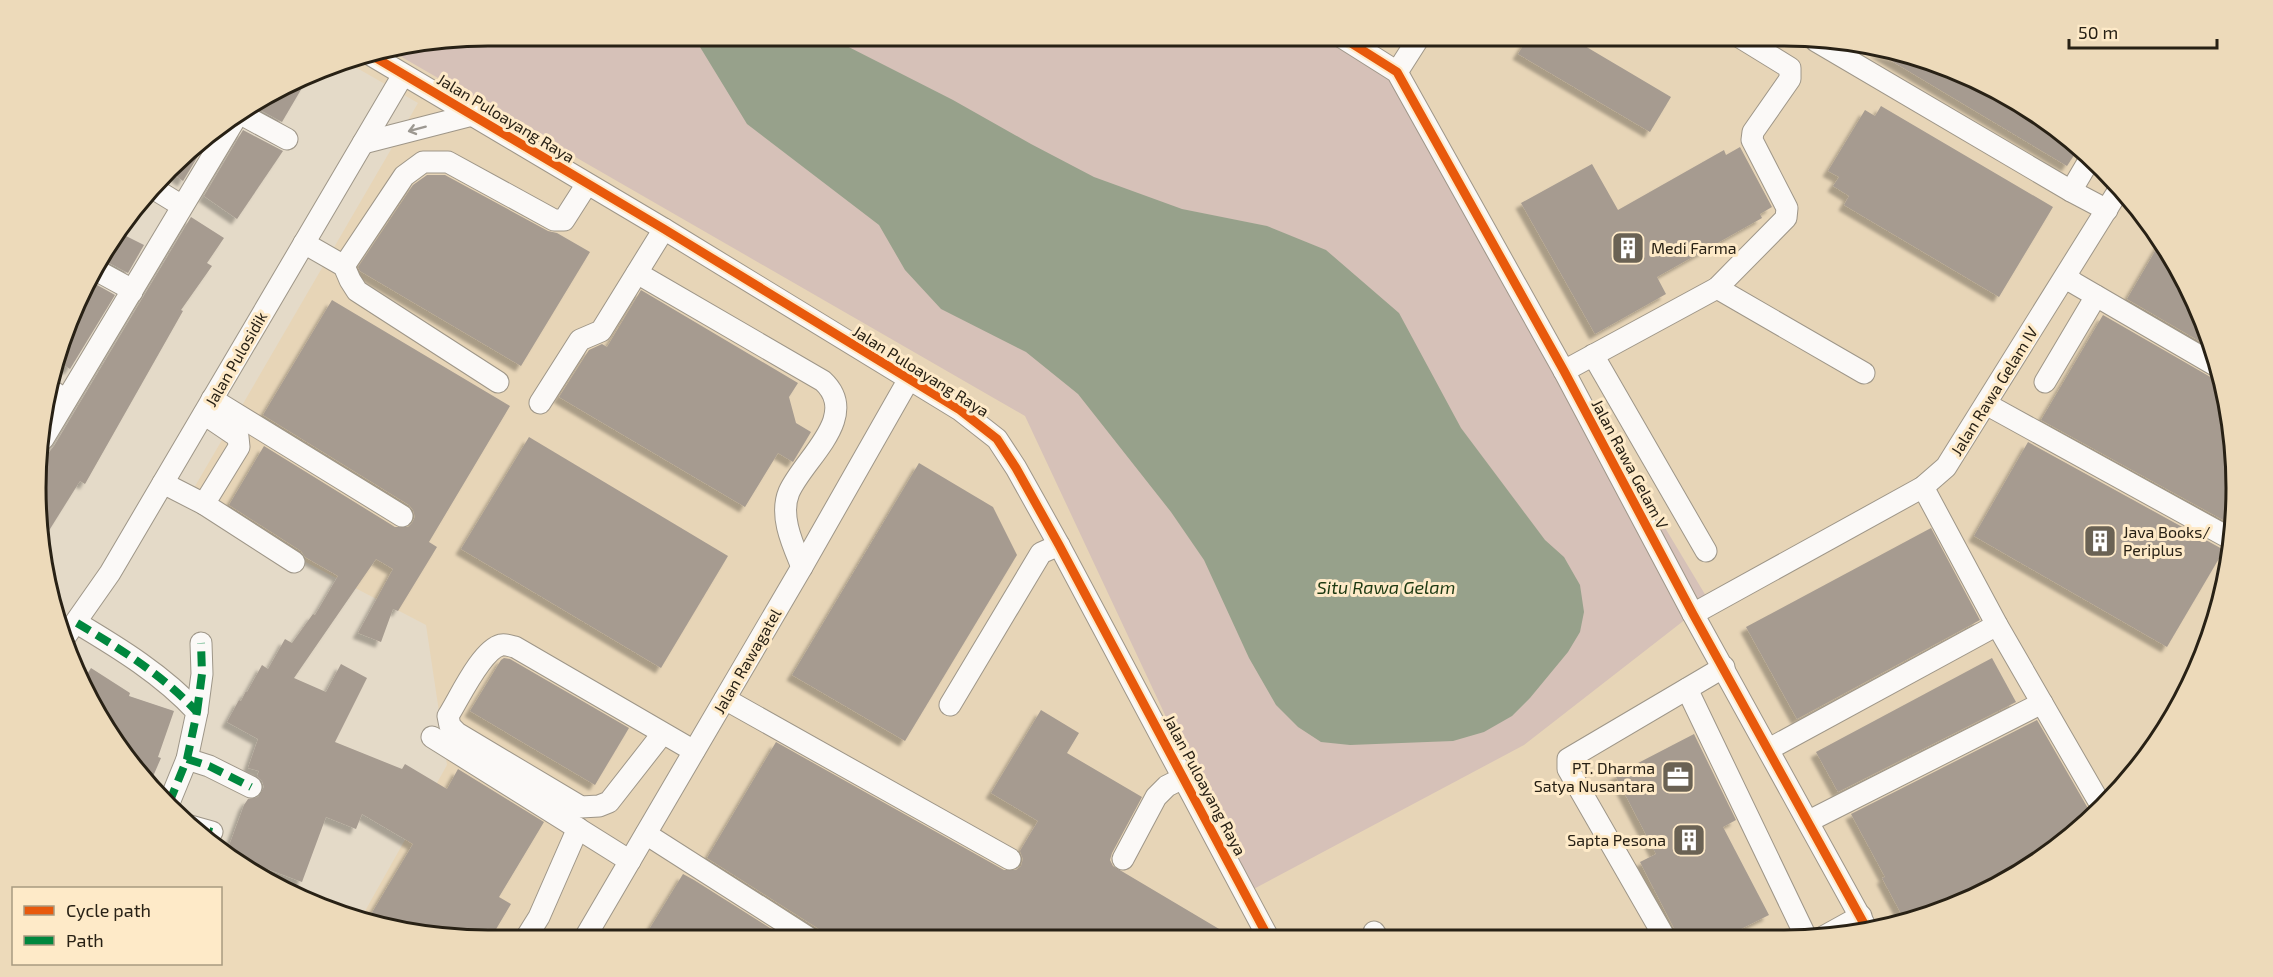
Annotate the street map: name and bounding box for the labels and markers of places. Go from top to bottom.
building icon: Medi Farma [1610,230,1646,266]
place label: Medi Farma [1651,238,1737,257]
place label: Java Books/ Periplus [2123,522,2211,559]
building icon: Java Books/ Periplus [2082,523,2118,559]
place label: PT. Dharma Satya Nusantara [1534,758,1655,795]
office icon: PT. Dharma Satya Nusantara [1660,759,1696,795]
building icon: Sapta Pesona [1671,822,1707,858]
place label: Sapta Pesona [1567,830,1666,849]

